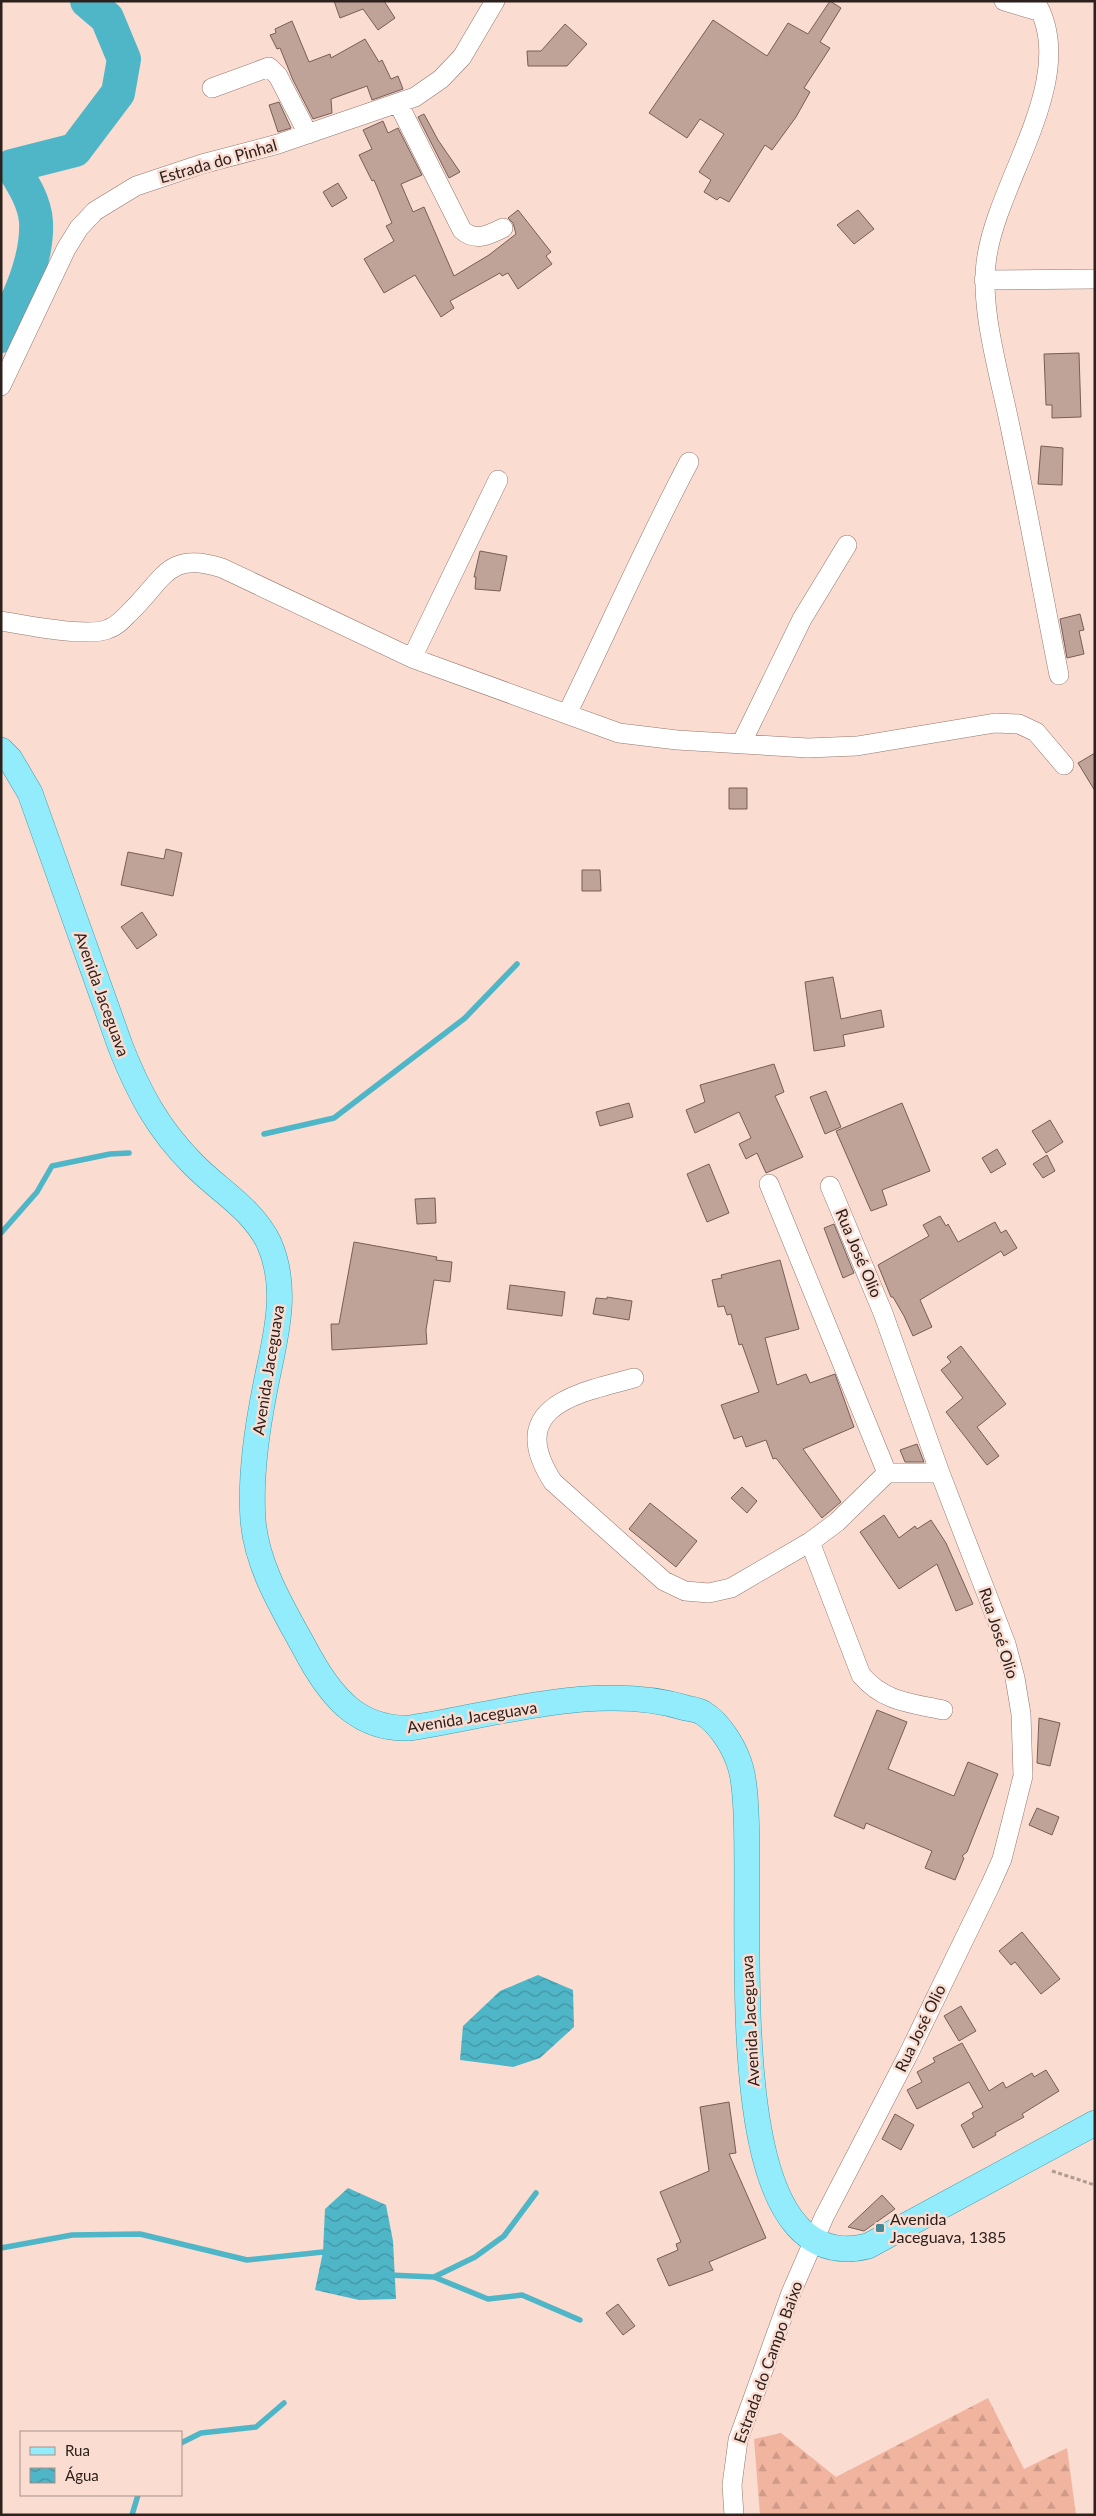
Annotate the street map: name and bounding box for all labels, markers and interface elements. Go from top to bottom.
street label: Estrada do Pinhal [157,135,279,186]
street label: Avenida Jaceguava [71,929,134,1059]
street label: Rua José Olio [832,1206,887,1300]
street label: Avenida Jaceguava [248,1304,287,1436]
street label: Rua José Olio [976,1585,1023,1681]
street label: Avenida Jaceguava [406,1697,538,1736]
street label: Avenida Jaceguava [737,1955,762,2087]
street label: Rua José Olio [890,1981,949,2074]
place label: Avenida Jaceguava, 1385 [890,2209,1006,2246]
marker: Avenida Jaceguava, 1385 [874,2222,886,2234]
street label: Estrada do Campo Baixo [729,2278,806,2446]
legend [20,2431,182,2496]
text: Rua [65,2441,90,2459]
text: Água [65,2466,99,2484]

